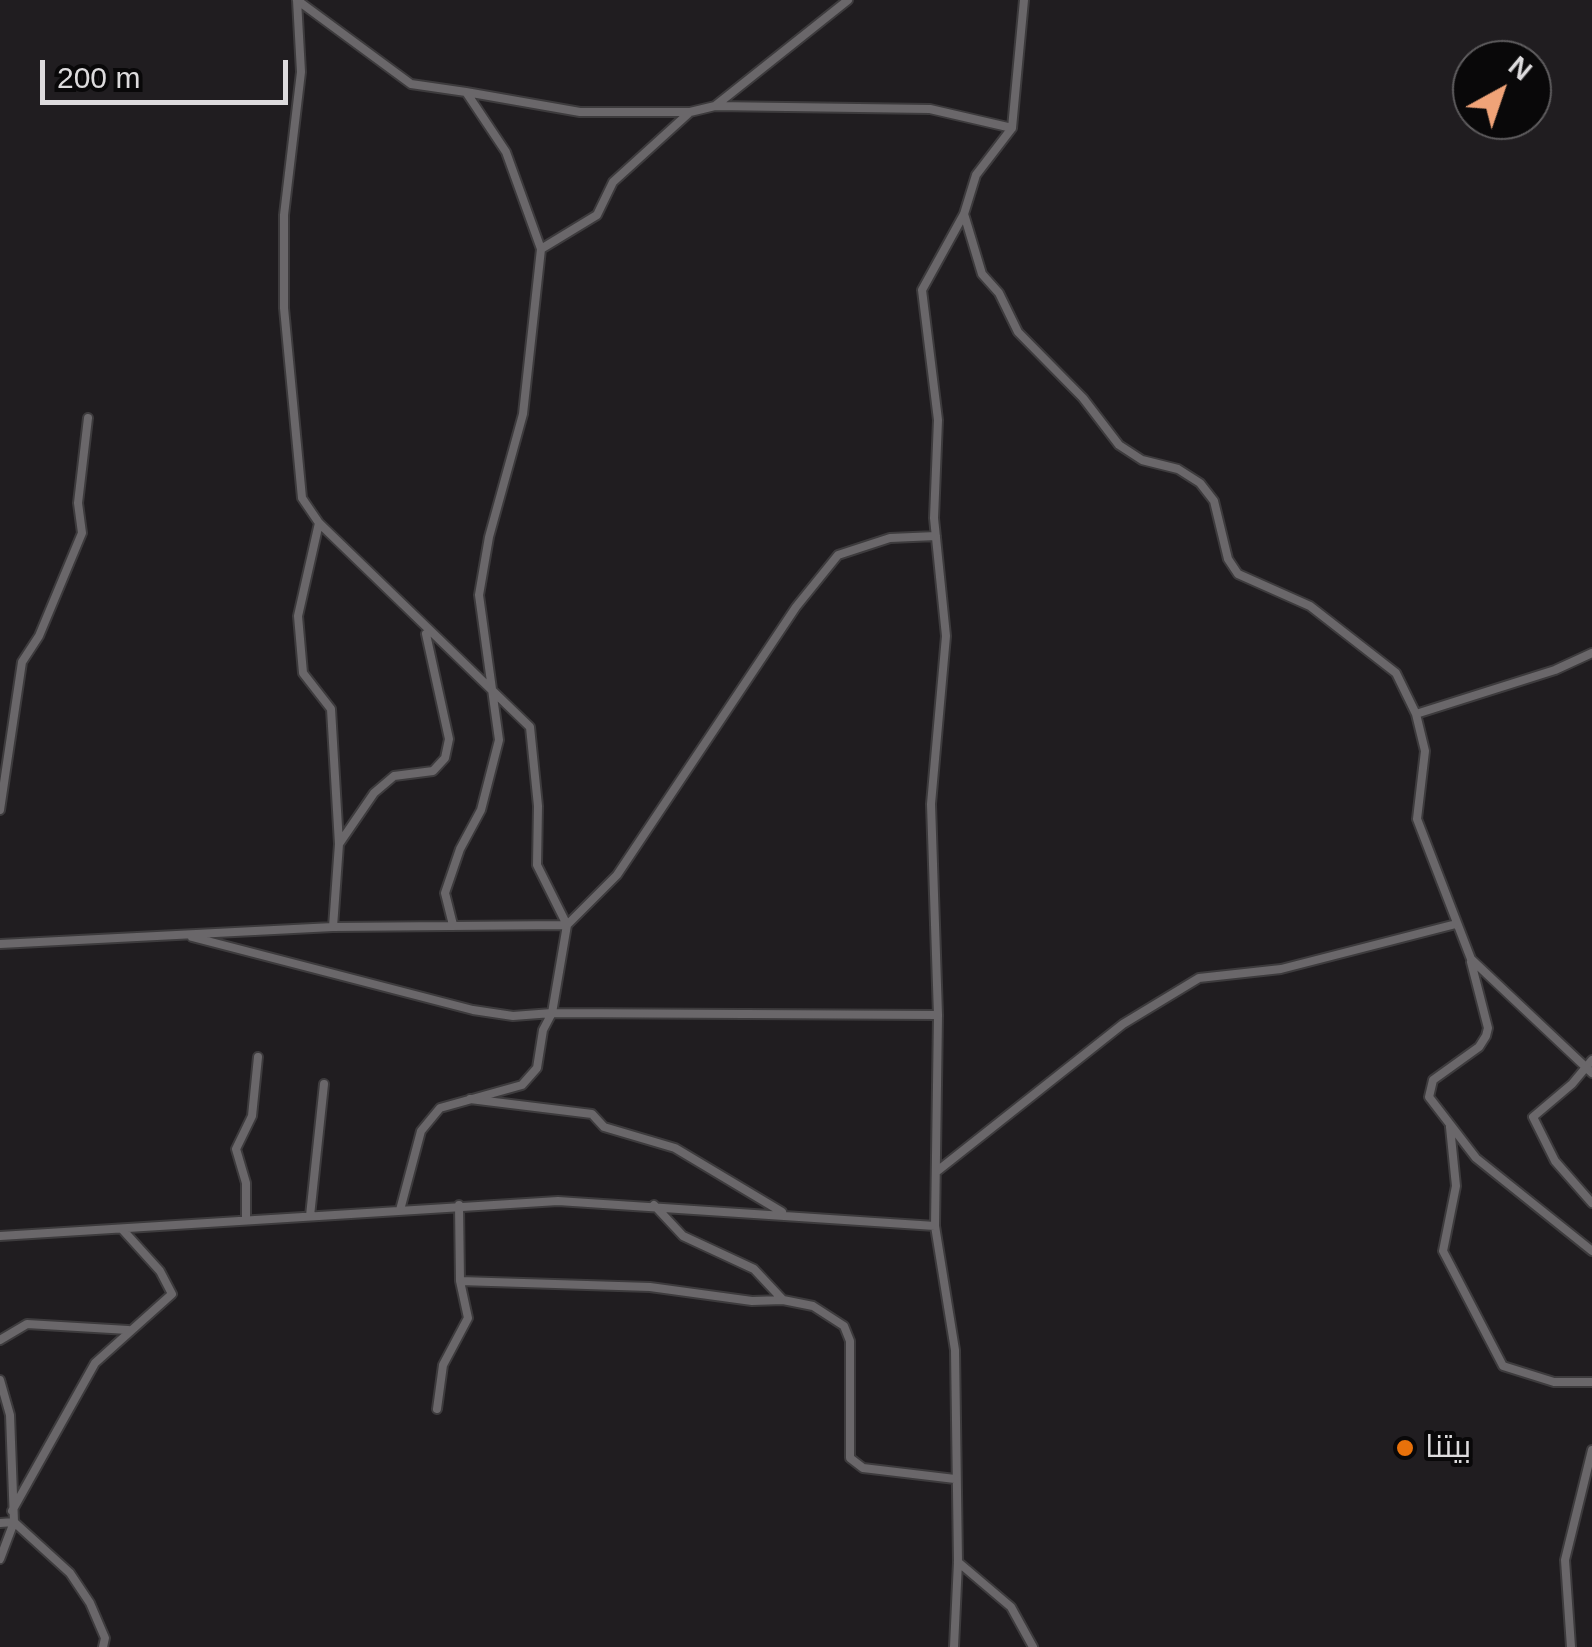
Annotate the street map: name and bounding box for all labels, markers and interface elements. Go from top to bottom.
scale bar [45,40,292,102]
north arrow [1452,40,1552,140]
text: N [1503,50,1538,87]
text: 200 m [57,61,140,94]
place label: بيتنا [1425,1429,1471,1467]
marker: بيتنا [1394,1437,1416,1459]

